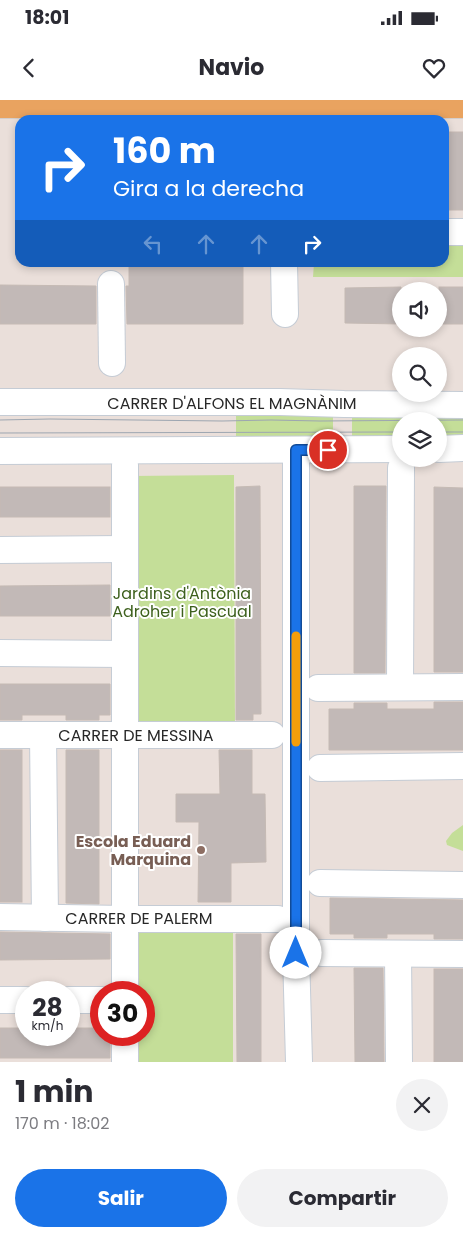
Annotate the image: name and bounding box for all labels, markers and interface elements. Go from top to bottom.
text: 18:01 [25,4,69,31]
text: Navio [199,52,264,83]
icon: back [15,54,43,82]
icon: heart [420,54,448,82]
text: 160 m [113,126,216,175]
icon: right [30,135,95,200]
text: Gira a la derecha [113,173,304,204]
icon: left [139,230,167,258]
icon: ahead [192,230,220,258]
icon: ahead [245,230,273,258]
icon: right [298,230,326,258]
map controls [392,282,447,467]
button: sound [392,282,447,337]
button: search [392,347,447,402]
street label: CARRER D'ALFONS EL MAGNÀNIM [107,392,357,415]
button: layers [392,412,447,467]
pin [307,429,349,471]
icon: arrive [314,436,342,464]
park label: Jardins d'Antònia Adroher i Pascual [112,582,252,623]
street label: CARRER DE MESSINA [58,724,214,747]
place label: Escola Eduard Marquina [76,830,191,871]
marker: Escola Eduard Marquina [195,844,207,856]
street label: CARRER DE PALERM [65,907,213,930]
position arrow [269,926,321,978]
speed limit sign: 30 [90,981,155,1046]
text: 28 [32,990,63,1025]
text: km/h [32,1017,63,1034]
text: 1 min [15,1070,93,1113]
button: close [396,1079,448,1131]
text: 170 m · 18:02 [15,1112,109,1135]
button: Salir [15,1169,227,1227]
button: Compartir [237,1169,448,1227]

